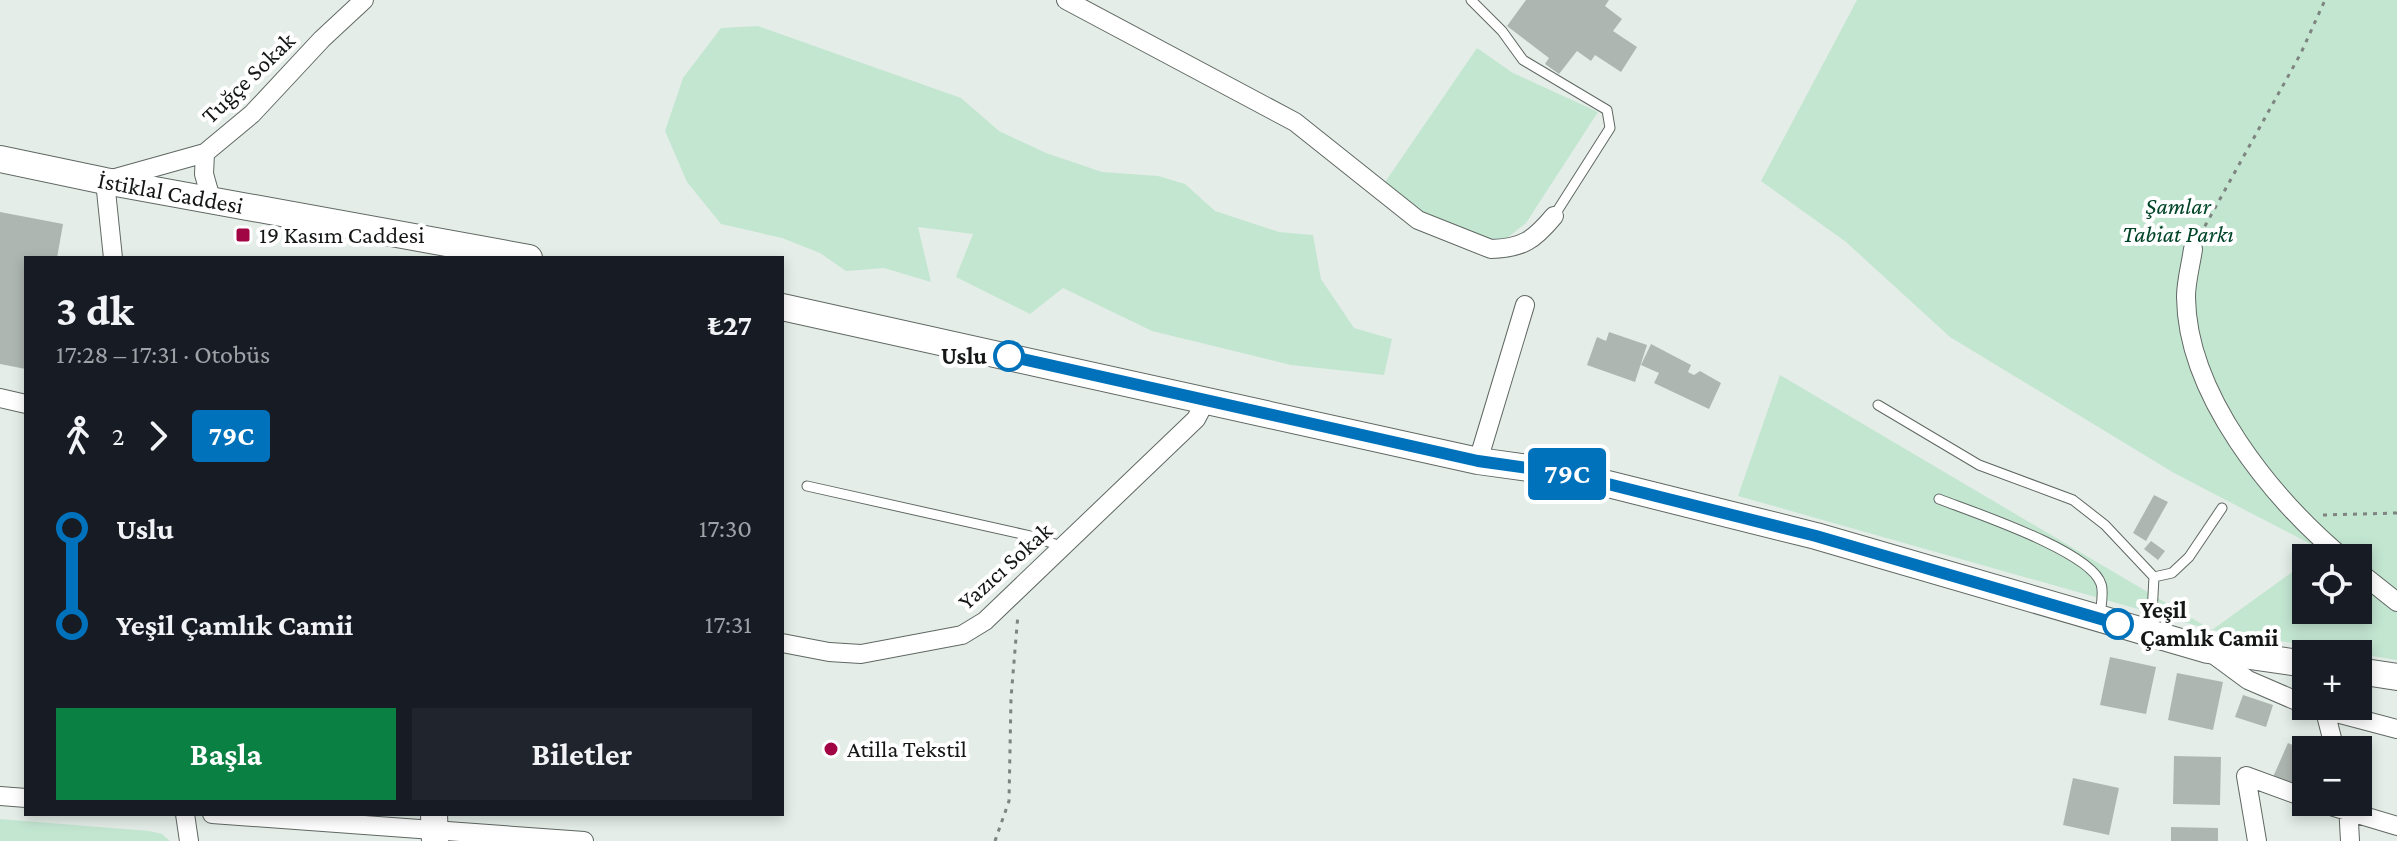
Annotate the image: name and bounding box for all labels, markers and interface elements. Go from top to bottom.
street label: Tuğçe Sokak [195,26,300,129]
street label: İstiklal Caddesi [96,166,246,219]
park label: Şamlar Tabiat Parkı [2122,192,2234,247]
place label: 19 Kasım Caddesi [259,221,424,248]
marker: 19 Kasım Caddesi [234,226,252,244]
text: 3 dk [56,286,134,334]
text: ₺27 [708,308,752,341]
text: 17:28 – 17:31 · Otobüs [56,340,270,369]
marker: Uslu [994,341,1024,371]
place label: Uslu [941,342,987,369]
icon: walk [56,414,100,458]
icon: forward [136,414,180,458]
text: 79C [208,420,254,451]
text: 2 [112,422,124,451]
line badge: 79C [1521,448,1613,500]
text: 79C [1544,458,1590,489]
text: Uslu [116,512,174,545]
text: 17:30 [699,514,752,543]
street label: Yazıcı Sokak [952,516,1057,615]
map controls [2292,544,2372,816]
button: locate [2292,544,2372,624]
place label: Yeşil Çamlık Camii [2140,596,2279,651]
text: Yeşil Çamlık Camii [116,608,353,641]
marker: Yeşil Çamlık Camii [2103,609,2133,639]
text: 17:31 [705,610,752,639]
button: + [2292,640,2372,720]
button: Başla [56,708,396,800]
button: Biletler [412,708,752,800]
place label: Atilla Tekstil [847,735,967,762]
button: − [2292,736,2372,816]
marker: Atilla Tekstil [822,740,840,758]

